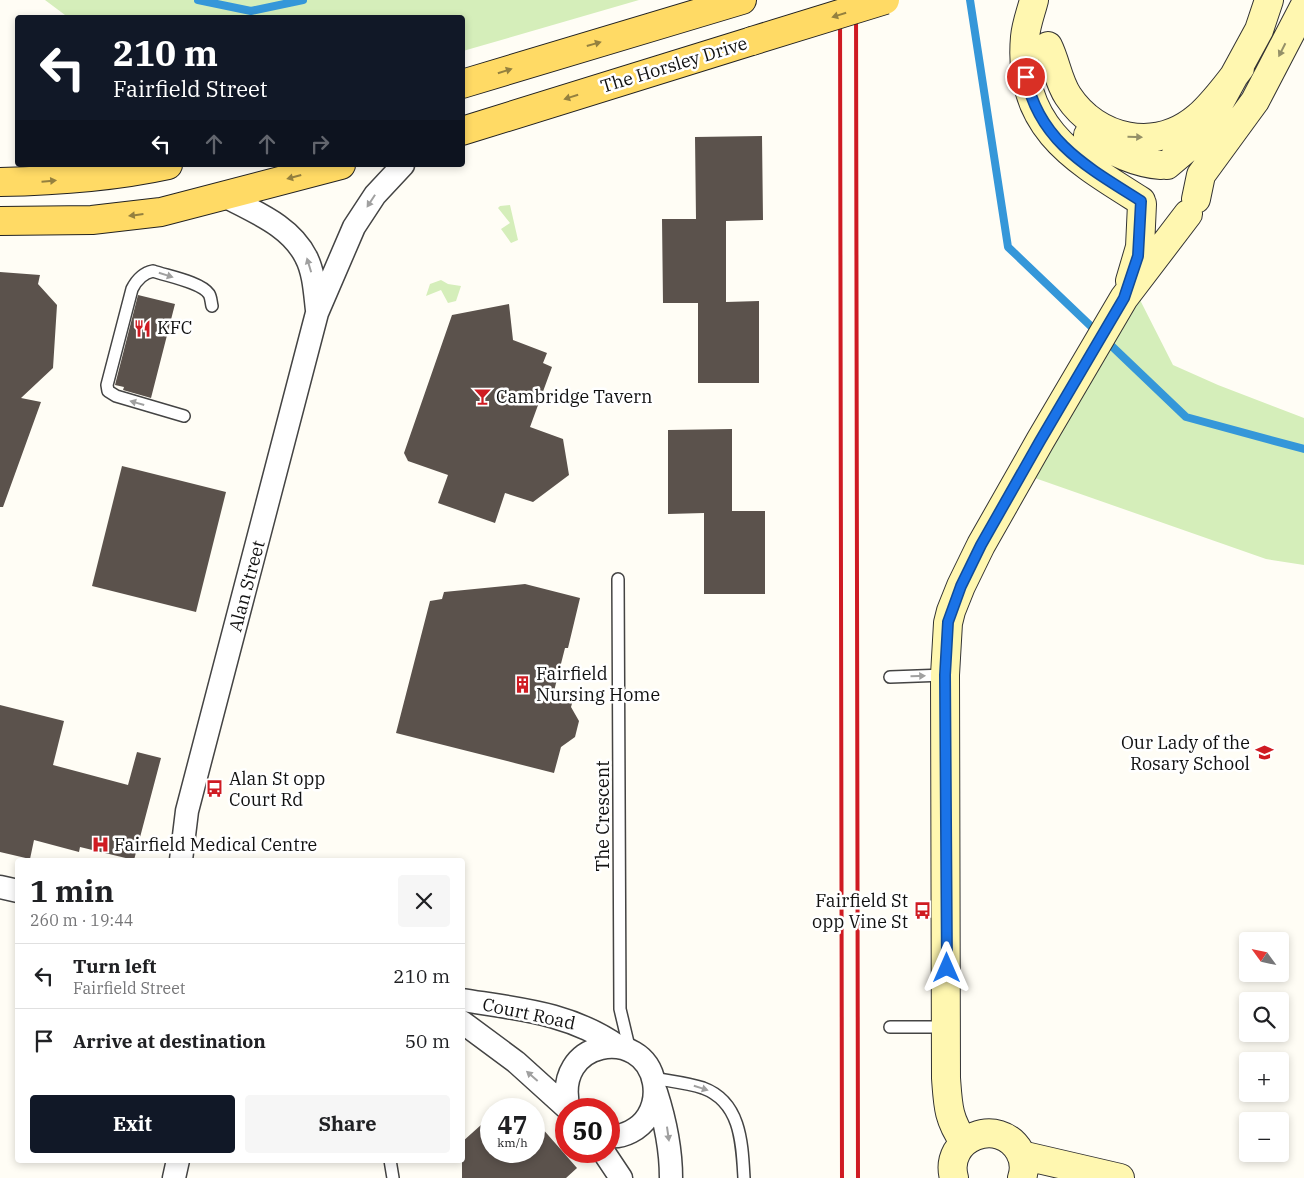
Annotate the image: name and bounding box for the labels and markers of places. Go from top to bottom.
pin [1005,56,1047,98]
place label: KFC [157,316,192,339]
restaurant icon: KFC [133,318,153,338]
place label: Cambridge Tavern [496,385,653,408]
bar icon: Cambridge Tavern [472,387,492,407]
place label: Fairfield Nursing Home [536,662,660,706]
building icon: Fairfield Nursing Home [512,674,532,694]
place label: Our Lady of the Rosary School [1121,731,1250,775]
school or university icon: Our Lady of the Rosary School [1254,743,1274,763]
place label: Alan St opp Court Rd [229,767,325,811]
bus stop icon: Alan St opp Court Rd [205,779,225,799]
place label: Fairfield Medical Centre [114,833,317,856]
hospital icon: Fairfield Medical Centre [90,835,110,855]
place label: Fairfield St opp Vine St [812,889,908,933]
bus stop icon: Fairfield St opp Vine St [912,901,932,921]

